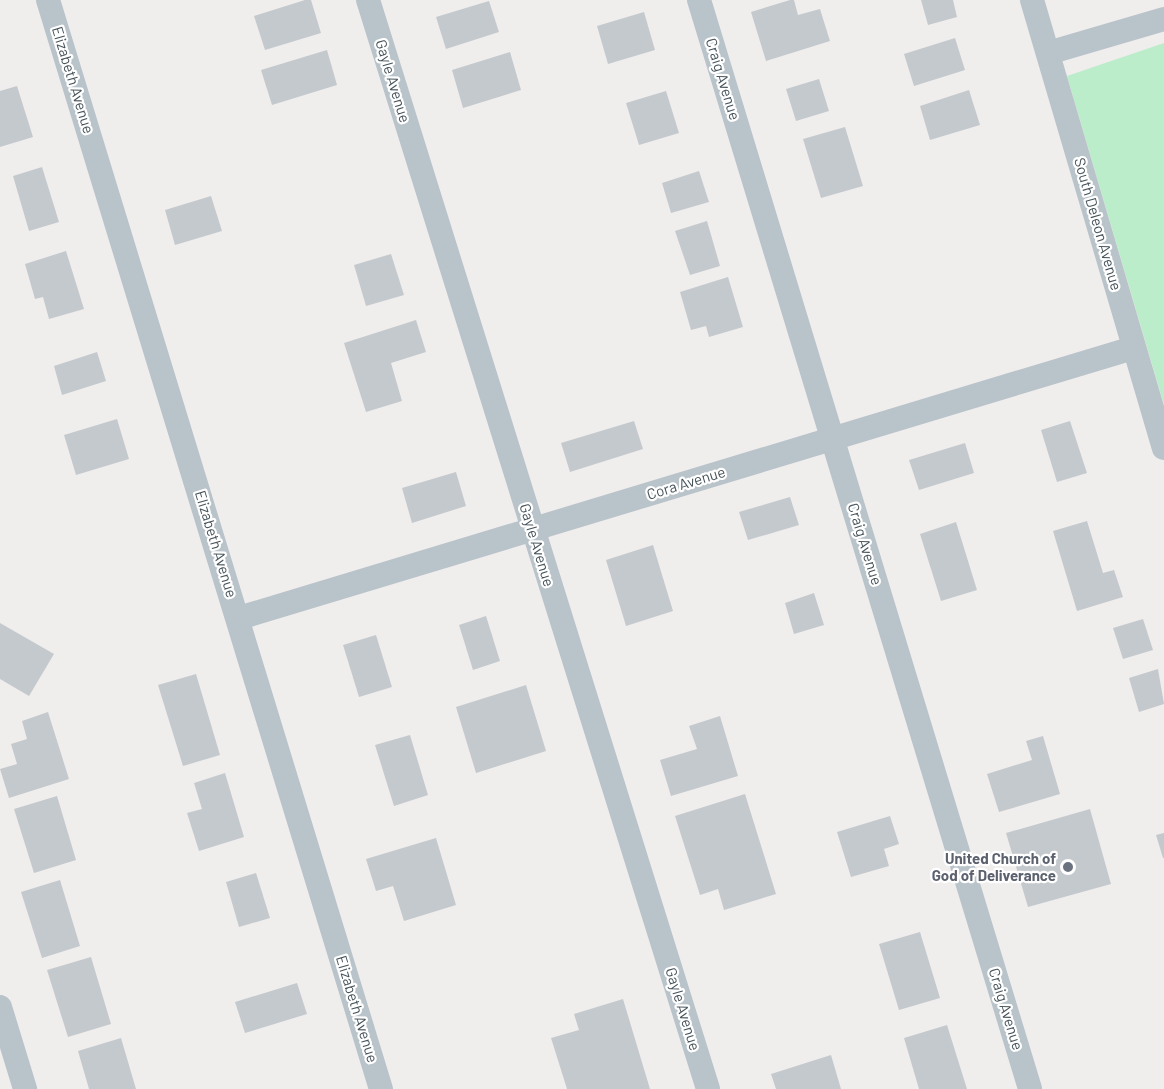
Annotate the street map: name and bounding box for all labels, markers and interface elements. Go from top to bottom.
street label: Elizabeth Avenue [48,24,98,136]
street label: Craig Avenue [702,36,744,122]
street label: Gayle Avenue [372,37,414,125]
street label: South Deleon Avenue [1070,156,1126,292]
street label: Cora Avenue [645,463,727,503]
street label: Elizabeth Avenue [191,488,241,600]
street label: Gayle Avenue [516,501,558,589]
street label: Craig Avenue [844,501,886,587]
place label: United Church of God of Deliverance [932,849,1056,884]
marker: United Church of God of Deliverance [1061,860,1075,874]
street label: Elizabeth Avenue [332,953,382,1065]
street label: Gayle Avenue [662,965,704,1053]
street label: Craig Avenue [985,966,1027,1052]

